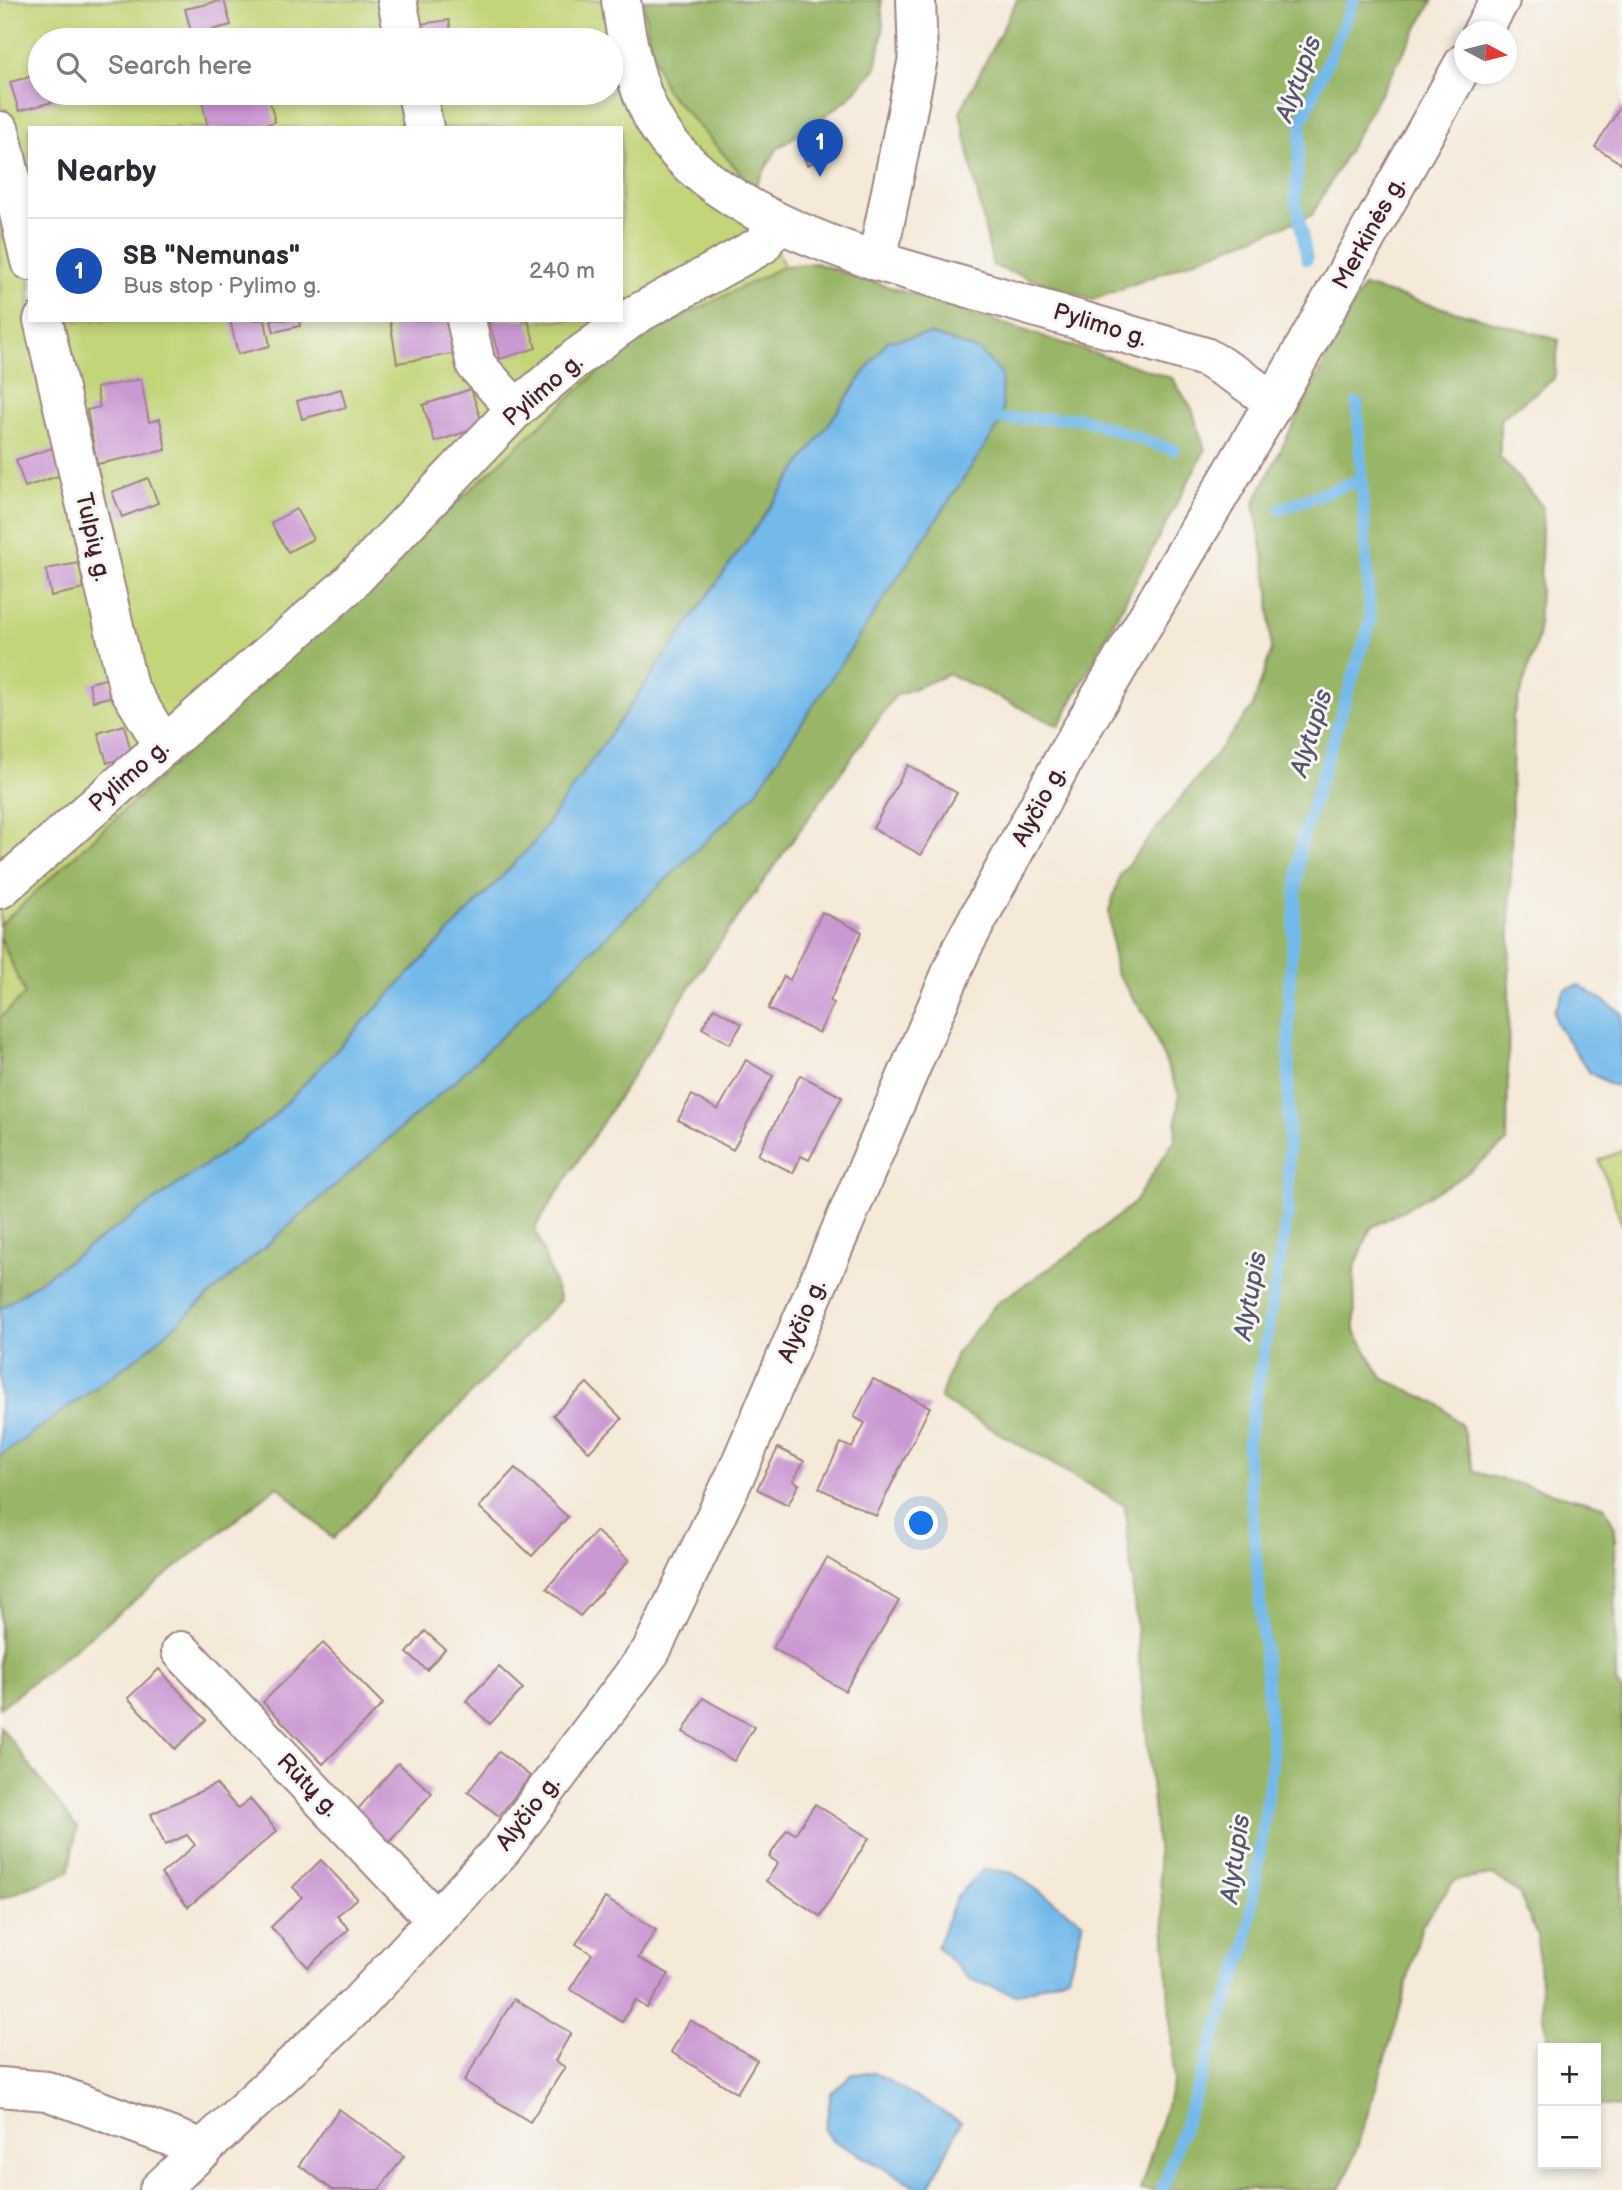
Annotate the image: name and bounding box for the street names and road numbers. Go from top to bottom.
street label: Merkinės g. [1326,172,1412,294]
street label: Pylimo g. [1050,297,1150,353]
street label: Pylimo g. [497,347,589,433]
street label: Tulpių g. [69,490,117,584]
street label: Pylimo g. [83,733,175,819]
street label: Alyčio g. [1006,761,1072,851]
street label: Alyčio g. [772,1275,832,1367]
street label: Rūtų g. [271,1747,345,1823]
street label: Alyčio g. [490,1770,566,1856]

